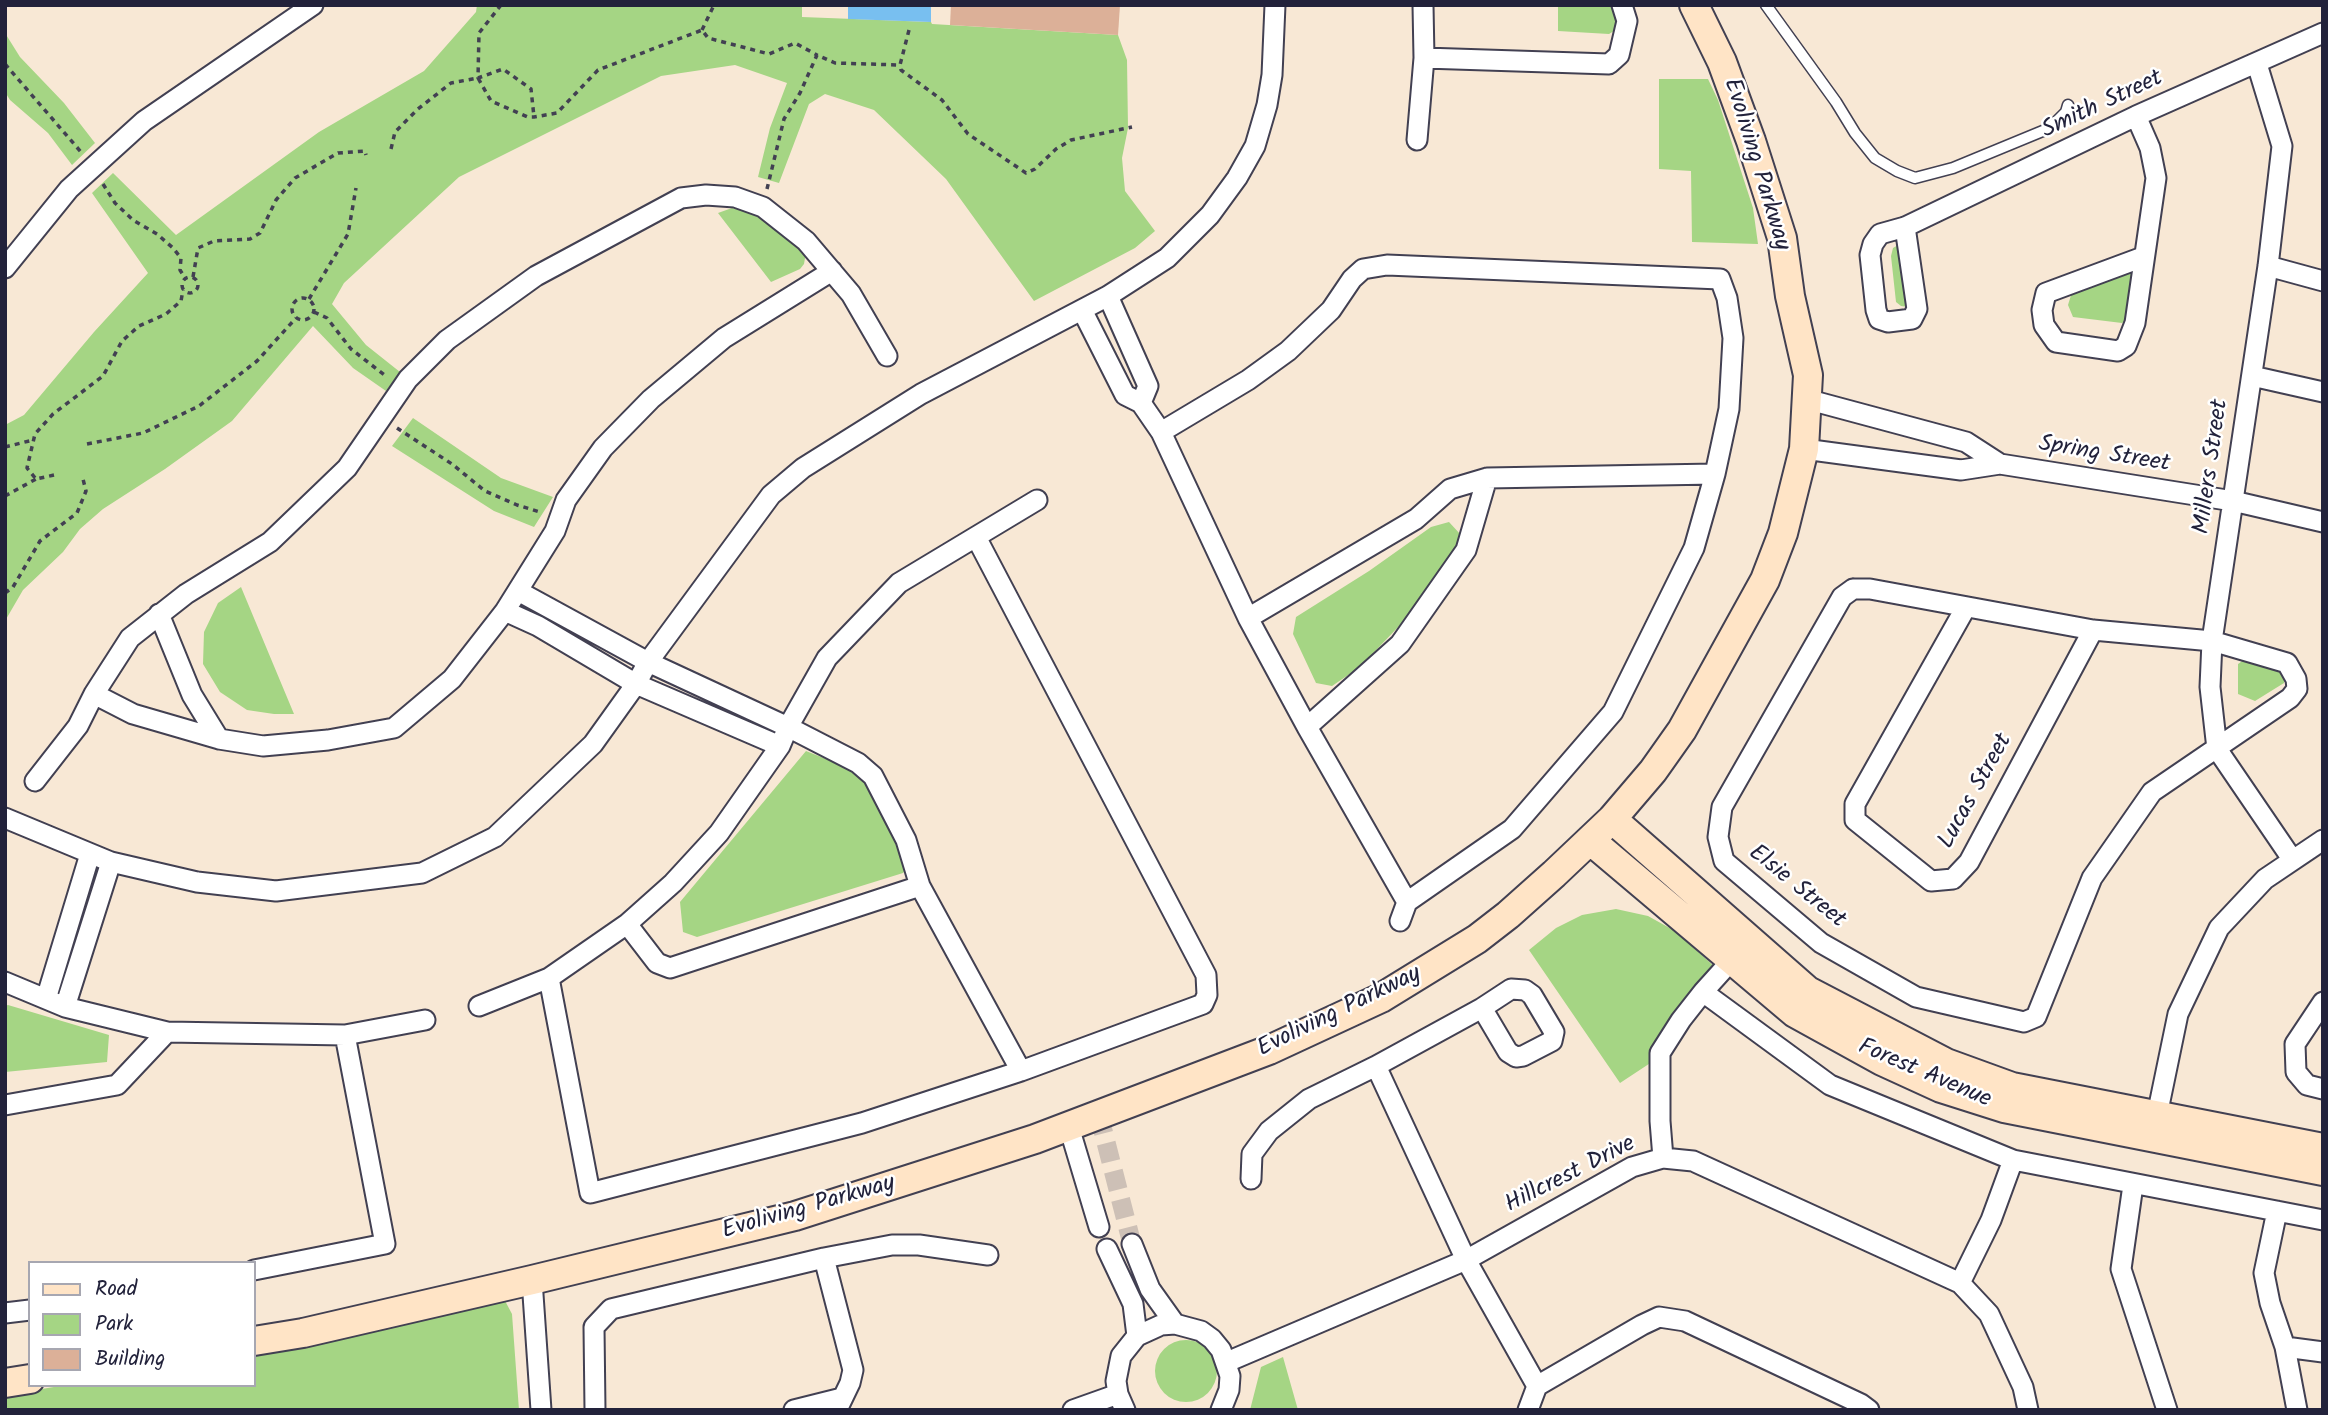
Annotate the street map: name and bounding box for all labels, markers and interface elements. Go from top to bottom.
street label: Smith Street [2038,65,2168,147]
street label: Evoliving Parkway [1715,75,1795,255]
street label: Millers Street [2189,398,2237,536]
street label: Spring Street [2036,431,2172,481]
street label: Lucas Street [1934,729,2020,855]
street label: Elsie Street [1741,840,1851,936]
street label: Evoliving Parkway [1253,961,1427,1065]
street label: Forest Avenue [1853,1034,1995,1116]
street label: Hillcrest Drive [1501,1131,1641,1221]
street label: Evoliving Parkway [719,1171,899,1247]
legend [28,1261,256,1387]
text: Road [95,1273,137,1306]
text: Park [95,1308,133,1341]
text: Building [95,1343,165,1376]

